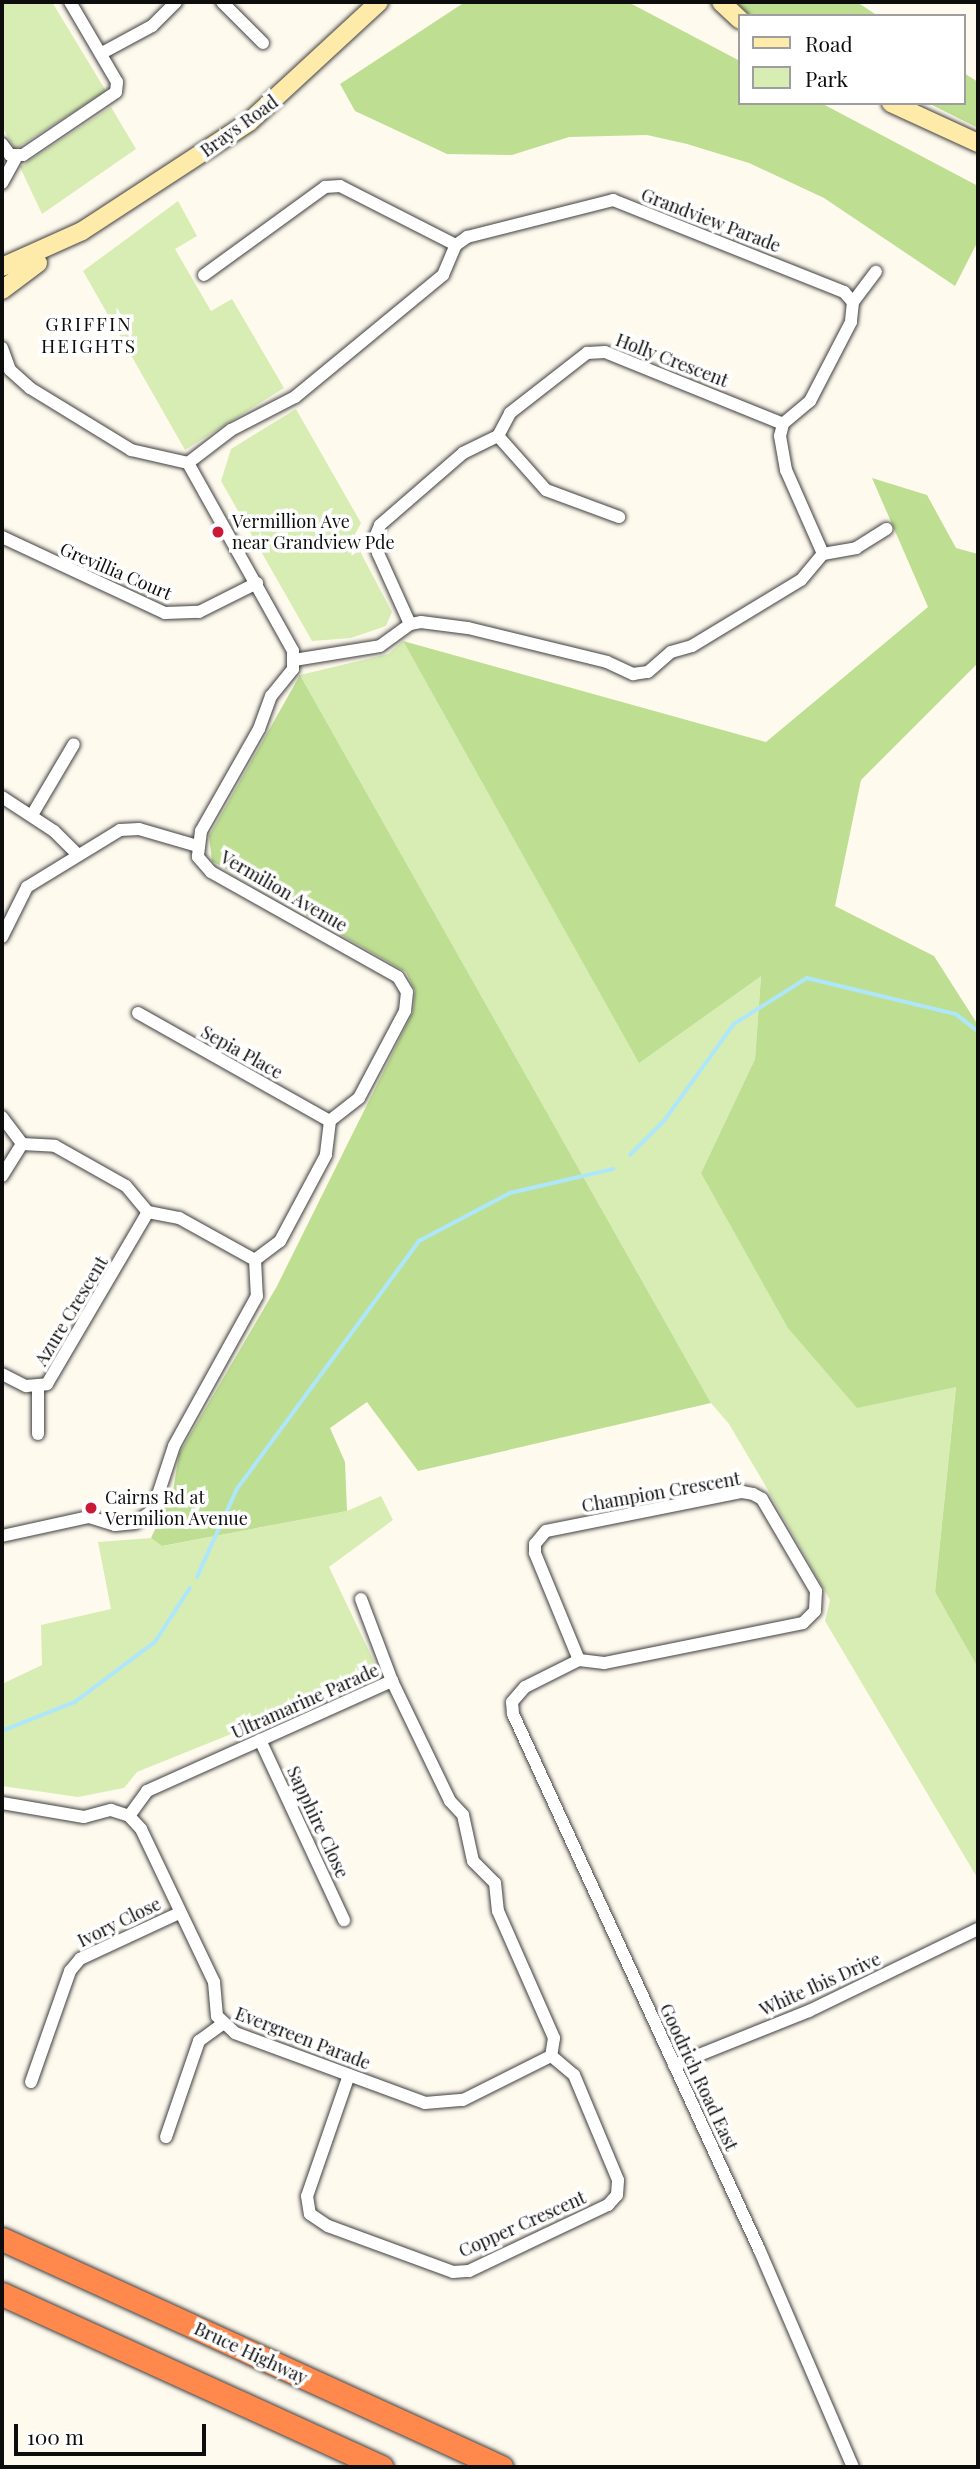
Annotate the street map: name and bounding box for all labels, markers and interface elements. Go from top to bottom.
legend [738,14,966,105]
text: Road [805,29,853,57]
text: Park [805,64,848,92]
street label: Brays Road [196,91,282,161]
street label: Grandview Parade [638,183,784,257]
district label: GRIFFIN HEIGHTS [42,313,136,357]
street label: Holly Crescent [613,329,731,391]
place label: Vermillion Ave near Grandview Pde [232,511,395,554]
marker: Vermillion Ave near Grandview Pde [210,524,226,540]
street label: Grevillia Court [57,538,175,604]
street label: Vermilion Avenue [216,846,352,936]
street label: Sepia Place [197,1021,287,1083]
street label: Azure Crescent [30,1252,112,1370]
street label: Champion Crescent [580,1467,742,1517]
place label: Cairns Rd at Vermilion Avenue [105,1487,249,1530]
marker: Cairns Rd at Vermilion Avenue [83,1500,99,1516]
street label: Ultramarine Parade [228,1659,382,1743]
street label: Sapphire Close [283,1763,353,1881]
street label: Ivory Close [74,1893,164,1951]
street label: White Ibis Drive [756,1948,884,2020]
street label: Goodrich Road East [655,2000,743,2154]
street label: Evergreen Parade [232,2002,374,2074]
street label: Copper Crescent [455,2186,589,2262]
street label: Bruce Highway [191,2317,311,2389]
scale bar [18,2410,210,2454]
text: 100 m [27,2422,84,2450]

